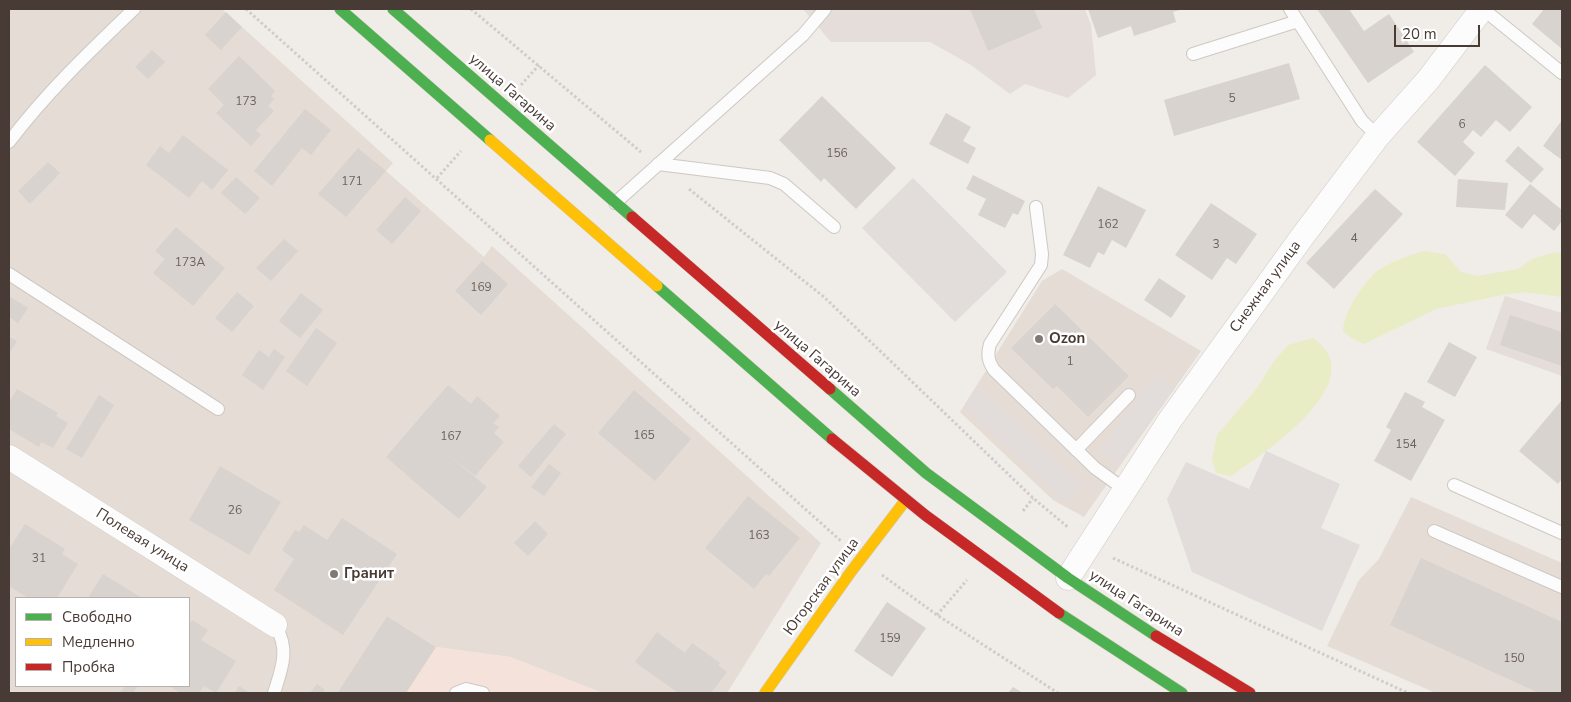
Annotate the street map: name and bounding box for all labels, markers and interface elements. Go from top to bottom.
scale bar [1396,15,1482,47]
text: 20 m [1402,24,1437,44]
street label: улица Гагарина [465,50,559,136]
house number: 5 [1228,92,1236,106]
house number: 173 [235,95,257,109]
house number: 6 [1458,118,1466,132]
house number: 156 [826,147,848,161]
house number: 171 [341,175,363,189]
house number: 162 [1097,218,1119,232]
house number: 4 [1350,232,1358,246]
street label: Снежная улица [1227,237,1305,337]
house number: 3 [1212,238,1220,252]
house number: 173А [175,256,205,270]
house number: 169 [470,281,492,295]
street label: улица Гагарина [770,316,864,402]
place label: Ozon [1049,330,1085,348]
marker: Ozon [1033,333,1045,345]
house number: 1 [1066,355,1074,369]
house number: 165 [633,429,655,443]
house number: 167 [440,430,462,444]
house number: 154 [1395,438,1417,452]
house number: 26 [228,504,242,518]
street label: Полевая улица [92,505,192,577]
house number: 163 [748,529,770,543]
street label: Югорская улица [781,535,863,639]
house number: 31 [32,552,46,566]
place label: Гранит [344,565,394,583]
street label: улица Гагарина [1085,567,1187,641]
marker: Гранит [328,568,340,580]
legend [15,597,190,687]
text: Свободно [62,607,132,627]
text: Медленно [62,632,135,652]
house number: 159 [879,632,901,646]
house number: 150 [1503,652,1525,666]
text: Пробка [62,657,115,677]

